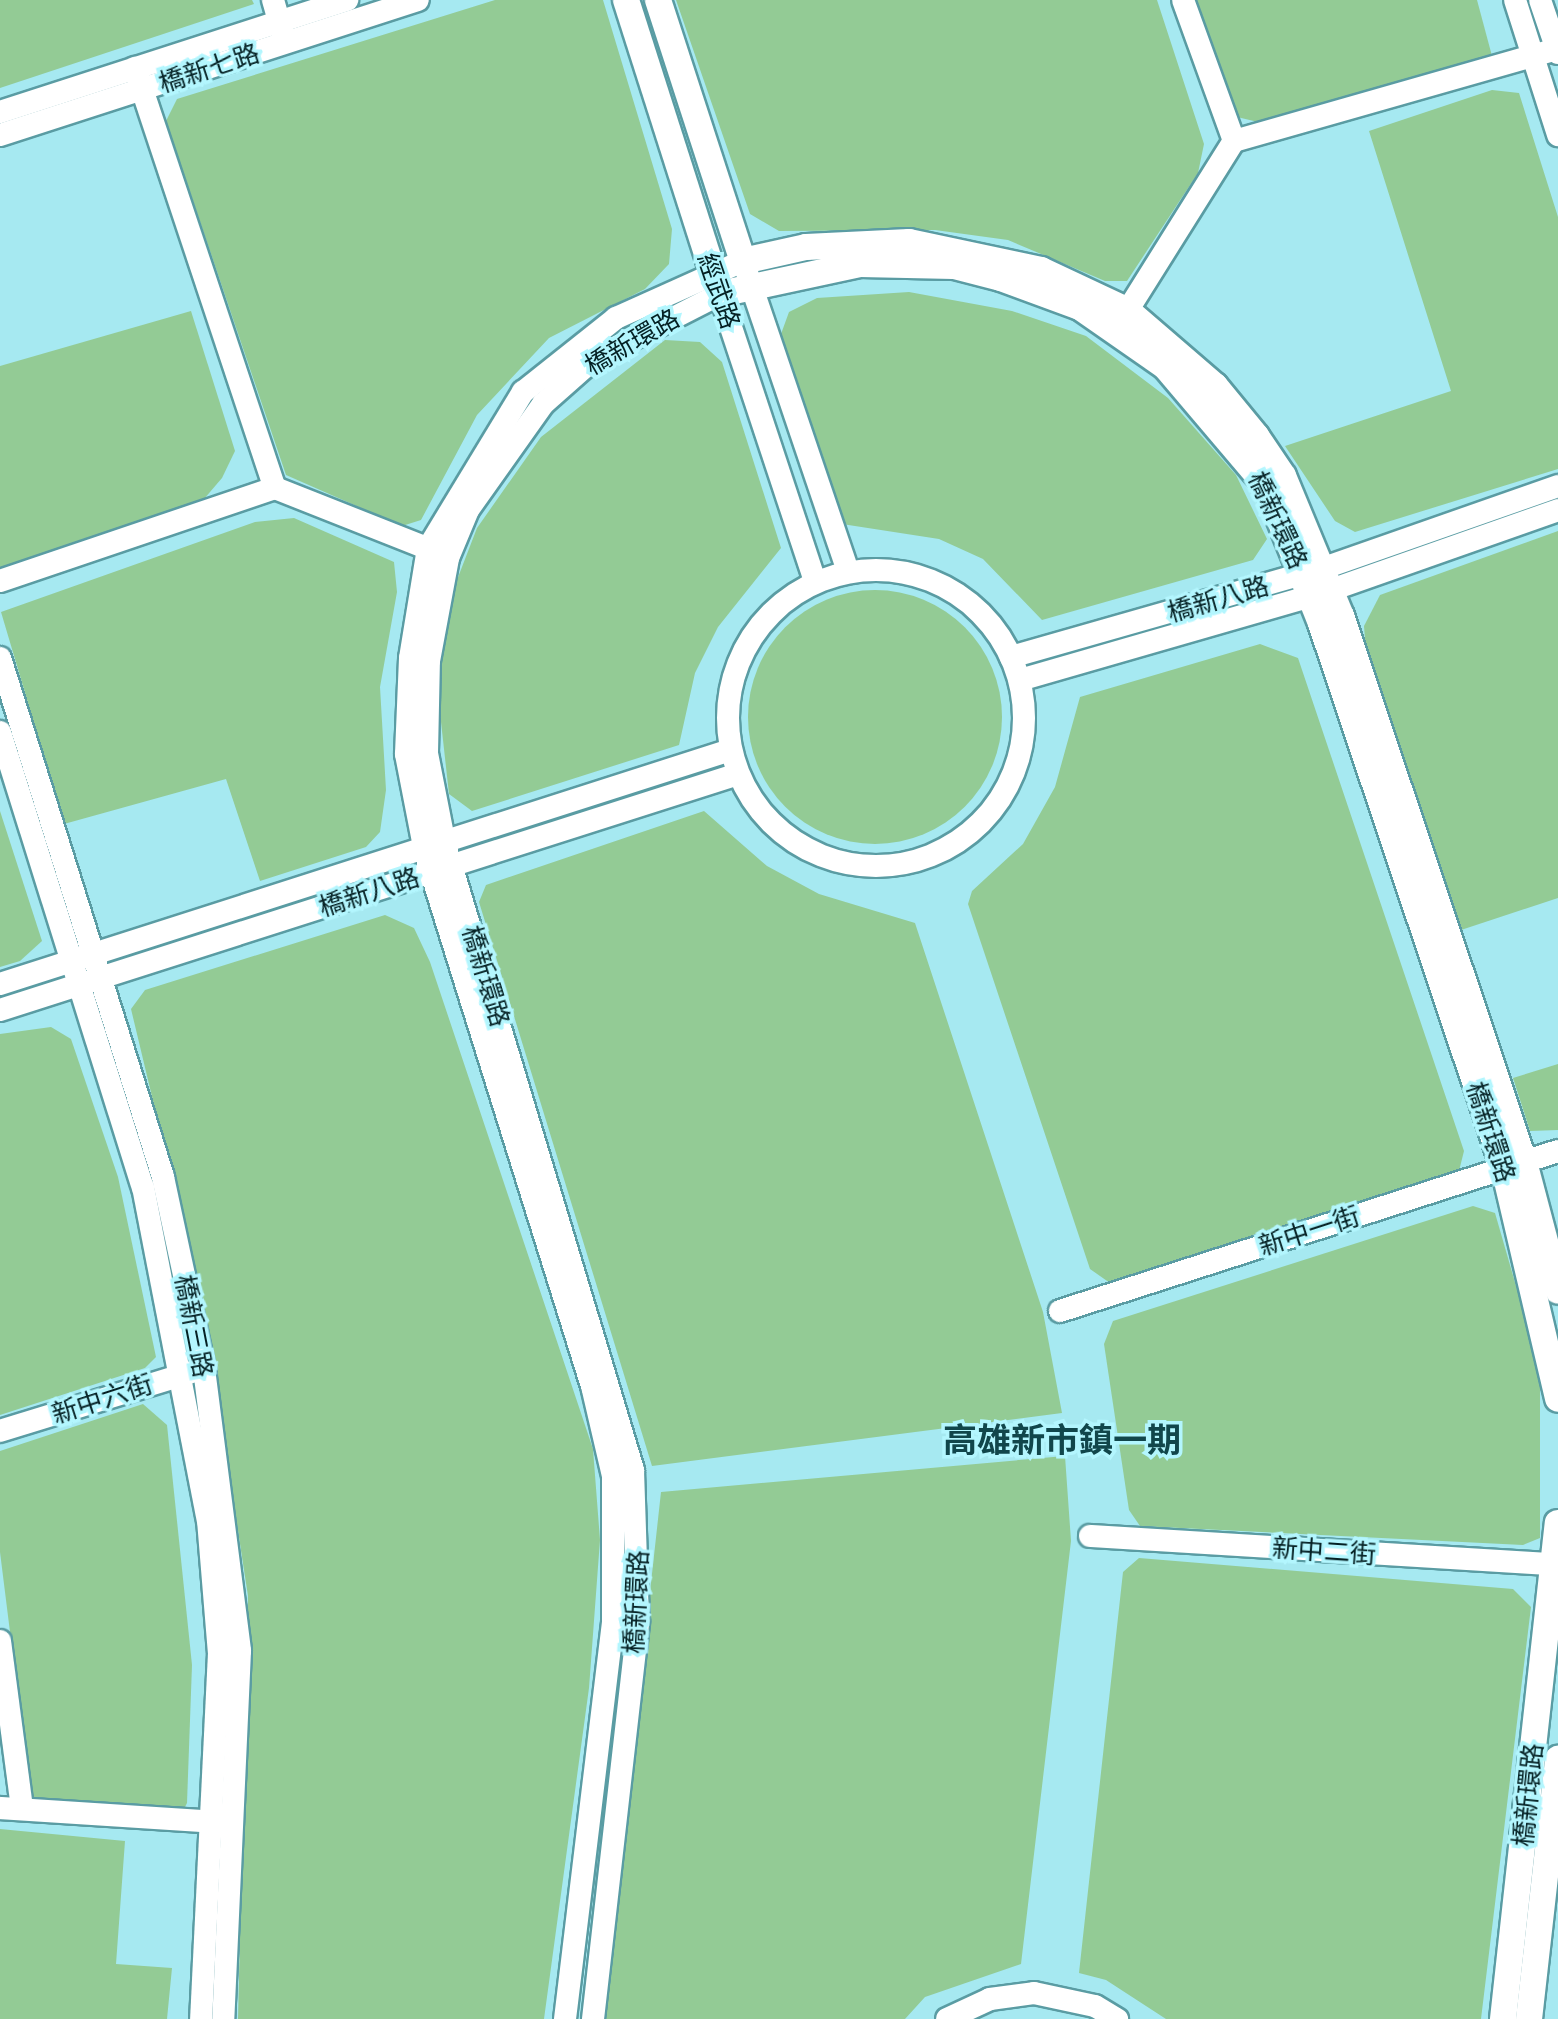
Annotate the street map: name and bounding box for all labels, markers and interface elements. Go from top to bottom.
street label: 橋新七路 [155,37,263,99]
street label: 經武路 [692,249,746,333]
street label: 橋新環路 [579,302,685,382]
street label: 橋新環路 [1242,466,1314,574]
street label: 橋新八路 [1164,570,1272,628]
street label: 橋新八路 [315,861,423,923]
street label: 橋新環路 [456,922,516,1030]
street label: 橋新環路 [1460,1078,1522,1186]
street label: 新中一街 [1255,1200,1363,1262]
street label: 橋新三路 [169,1272,219,1380]
street label: 新中六街 [48,1368,156,1430]
district label: 高雄新市鎮一期 [943,1420,1181,1460]
street label: 新中二街 [1271,1532,1377,1570]
street label: 橋新環路 [618,1549,654,1655]
street label: 橋新環路 [1507,1742,1549,1848]

